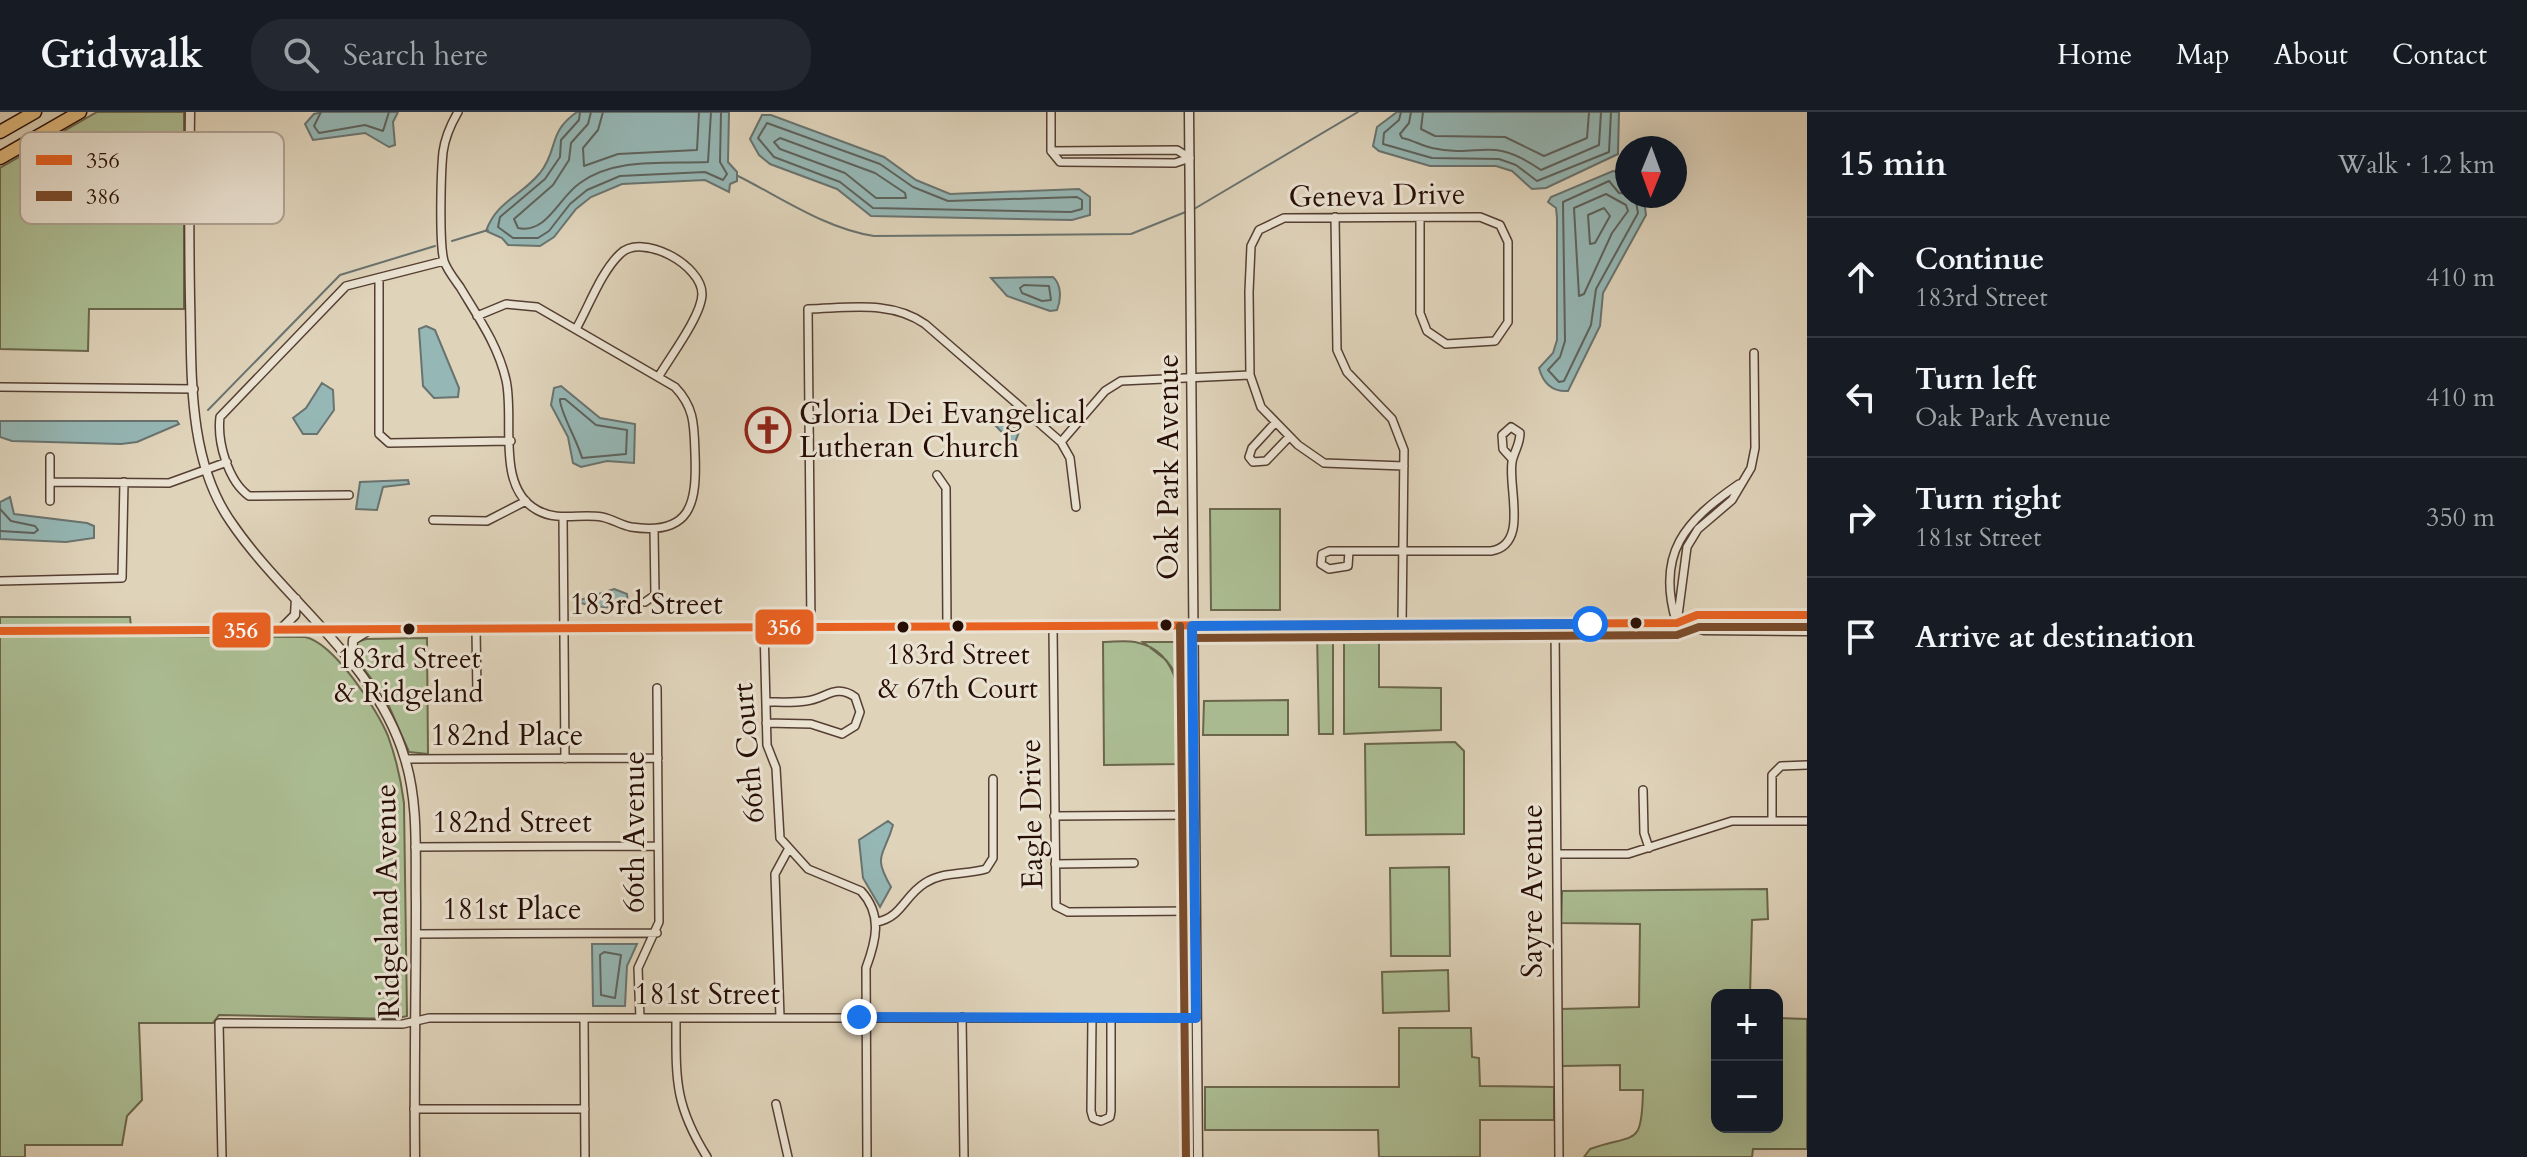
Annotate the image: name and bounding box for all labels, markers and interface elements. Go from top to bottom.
search box [251,19,811,91]
text: Gridwalk [40,29,203,81]
icon: search [279,33,323,77]
text: Search here [343,35,488,76]
text: Home [2057,36,2132,74]
text: Map [2176,36,2230,74]
text: About [2274,36,2348,74]
text: Contact [2392,36,2487,74]
legend [20,132,284,224]
north arrow [1615,136,1687,208]
text: 15 min [1839,141,1947,187]
text: 356 [86,146,120,176]
text: Walk · 1.2 km [2338,147,2495,182]
street label: Geneva Drive [1288,173,1466,218]
text: 386 [86,182,120,212]
text: Continue [1915,239,2044,280]
icon: ahead [1839,255,1883,299]
text: 410 m [2426,260,2495,295]
text: 183rd Street [1915,280,2048,315]
street label: Oak Park Avenue [1148,354,1189,580]
text: Turn left [1915,359,2037,400]
icon: left [1839,375,1883,419]
text: 410 m [2426,380,2495,415]
place label: Gloria Dei Evangelical Lutheran Church [799,393,1086,468]
text: Oak Park Avenue [1915,400,2111,435]
church icon: Gloria Dei Evangelical Lutheran Church [744,406,792,454]
text: Turn right [1915,479,2061,520]
icon: right [1839,495,1883,539]
text: 350 m [2426,500,2495,535]
text: 181st Street [1915,520,2041,555]
street label: 183rd Street [569,584,723,625]
route start [1572,606,1608,642]
line badge: 356 [754,608,815,646]
line badge: 356 [211,611,272,649]
text: 356 [767,613,801,643]
unlabelled marker [1628,615,1644,631]
icon: arrive [1839,615,1883,659]
text: 356 [224,616,258,646]
unlabelled marker [1158,617,1174,633]
text: Arrive at destination [1915,617,2195,658]
marker: 183rd Street & 67th Court [950,618,966,634]
unlabelled marker [895,619,911,635]
marker: 183rd Street & Ridgeland [401,621,417,637]
place label: 183rd Street & 67th Court [878,636,1038,708]
place label: 183rd Street & Ridgeland [335,640,484,712]
street label: 66th Court [722,681,775,825]
street label: 182nd Place [431,715,583,756]
street label: Eagle Drive [1010,739,1053,889]
street label: 66th Avenue [614,751,655,913]
street label: Ridgeland Avenue [365,783,410,1019]
street label: 182nd Street [432,802,592,843]
street label: Sayre Avenue [1512,804,1553,978]
street label: 181st Place [442,889,582,930]
street label: 181st Street [634,974,780,1015]
map controls [1711,989,1783,1133]
button: + [1711,989,1783,1061]
route end [841,999,877,1035]
button: − [1711,1061,1783,1133]

